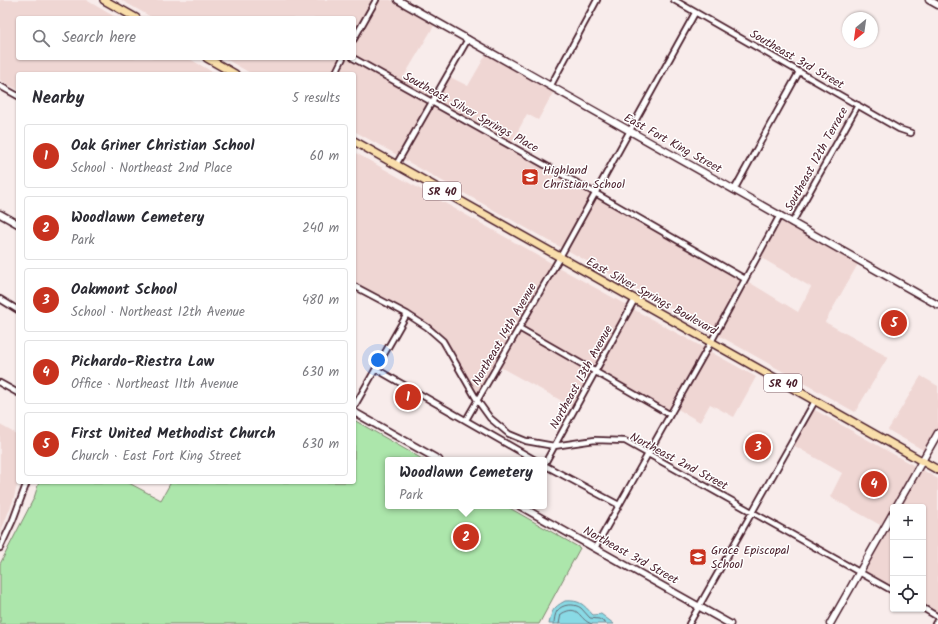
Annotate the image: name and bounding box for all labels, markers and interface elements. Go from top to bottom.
north arrow [842,12,878,48]
search box [16,16,356,60]
street label: Southeast 3rd Street [746,25,848,94]
text: Search here [62,26,136,50]
icon: search [30,27,52,49]
street label: Southeast Silver Springs Place [399,67,543,158]
text: Nearby [32,85,84,112]
text: 5 results [292,88,340,109]
street label: Southeast 12th Terrace [780,103,853,215]
street label: East Fort King Street [620,109,726,178]
text: Oak Griner Christian School [71,134,254,158]
text: 1 [44,146,48,167]
text: 60 m [310,146,339,167]
text: School · Northeast 2nd Place [71,158,232,179]
place label: Highland Christian School [543,161,625,194]
school or university icon: Highland Christian School [520,167,540,187]
road number: SR 40 [423,182,461,200]
text: Woodlawn Cemetery [71,206,204,230]
text: 2 [42,218,50,239]
text: 240 m [302,218,339,239]
text: Park [71,230,95,251]
street label: East Silver Springs Boulevard [583,252,722,341]
text: Oakmont School [71,278,177,302]
street label: Northeast 14th Avenue [467,279,542,389]
text: 3 [42,290,50,311]
text: 480 m [302,290,339,311]
text: School · Northeast 12th Avenue [71,302,245,323]
pin: 5 [881,308,907,338]
street label: Northeast 13th Avenue [545,321,618,433]
text: Pichardo-Riestra Law [71,350,214,374]
your location [368,350,388,370]
text: 4 [42,362,50,383]
text: 630 m [302,362,339,383]
text: Office · Northeast 11th Avenue [71,374,238,395]
road number: SR 40 [764,374,802,392]
pin: 1 [395,382,421,412]
text: First United Methodist Church [71,422,276,446]
street label: Northeast 2nd Street [626,428,732,496]
pin: 3 [745,432,771,462]
text: 5 [43,434,49,455]
text: 630 m [302,434,339,455]
text: Church · East Fort King Street [71,446,241,467]
popup [385,457,547,509]
text: Woodlawn Cemetery [399,461,533,485]
pin: 4 [861,469,887,499]
text: Park [399,485,423,506]
map controls [890,504,926,612]
button: + [890,504,926,540]
street label: Northeast 3rd Street [580,521,682,590]
pin: 2 [453,522,479,552]
button: − [890,540,926,576]
place label: Grace Episcopal School [711,541,789,574]
school or university icon: Grace Episcopal School [688,547,708,567]
button: locate [890,576,926,612]

